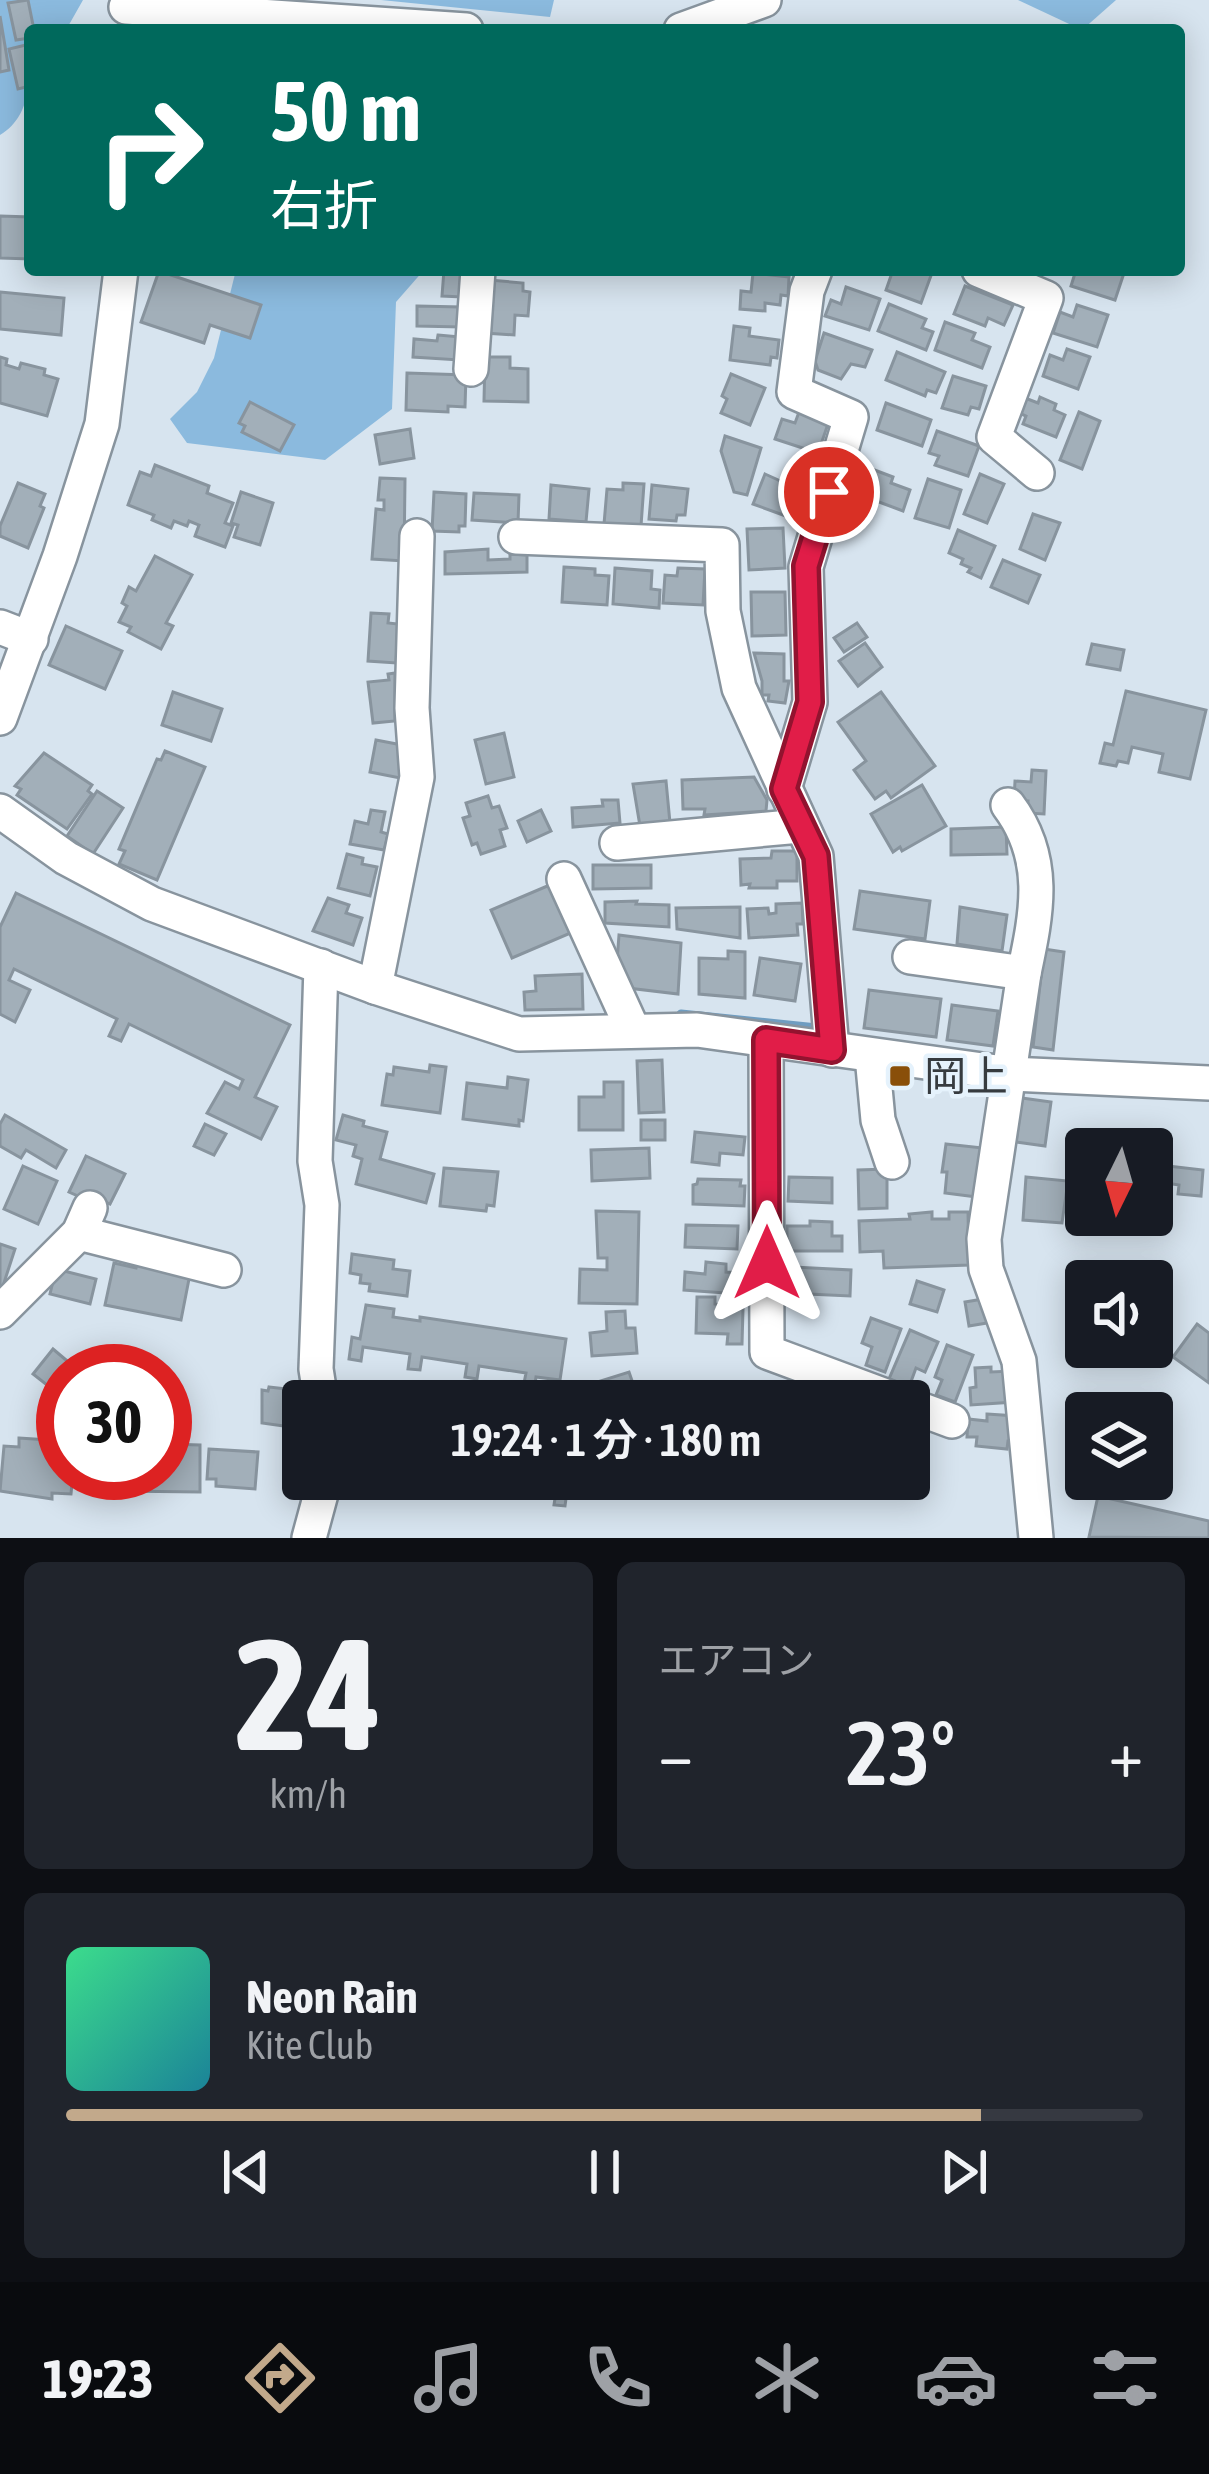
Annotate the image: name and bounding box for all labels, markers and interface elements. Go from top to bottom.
text: 50 m [270,63,421,159]
icon: right [72,72,228,228]
text: 右折 [270,175,378,236]
pin [778,441,880,543]
icon: arrive [796,459,862,525]
place label: 岡上 [924,1052,1008,1100]
marker: 岡上 [887,1063,913,1089]
north arrow [1065,1128,1173,1236]
map controls [1065,1128,1173,1500]
position arrow [704,1200,830,1326]
button: sound [1065,1260,1173,1368]
speed limit sign: 30 [36,1344,192,1500]
button: layers [1065,1392,1173,1500]
text: 19:24 · 1 分 · 180 m [451,1414,761,1466]
text: 24 [235,1604,382,1783]
text: エアコン [659,1638,815,1682]
text: 23° [846,1701,955,1804]
text: − [659,1715,693,1791]
text: + [1109,1715,1143,1791]
text: km/h [270,1772,347,1816]
text: Neon Rain [246,1971,418,2023]
text: Kite Club [246,2023,373,2067]
icon: previous [213,2139,279,2205]
icon: pause [572,2139,638,2205]
icon: next [931,2139,997,2205]
icon: directions [238,2336,322,2420]
icon: music [407,2336,491,2420]
icon: phone [576,2336,660,2420]
icon: climate [745,2336,829,2420]
icon: car [914,2336,998,2420]
icon: filters [1083,2336,1167,2420]
text: 19:23 [42,2348,154,2409]

